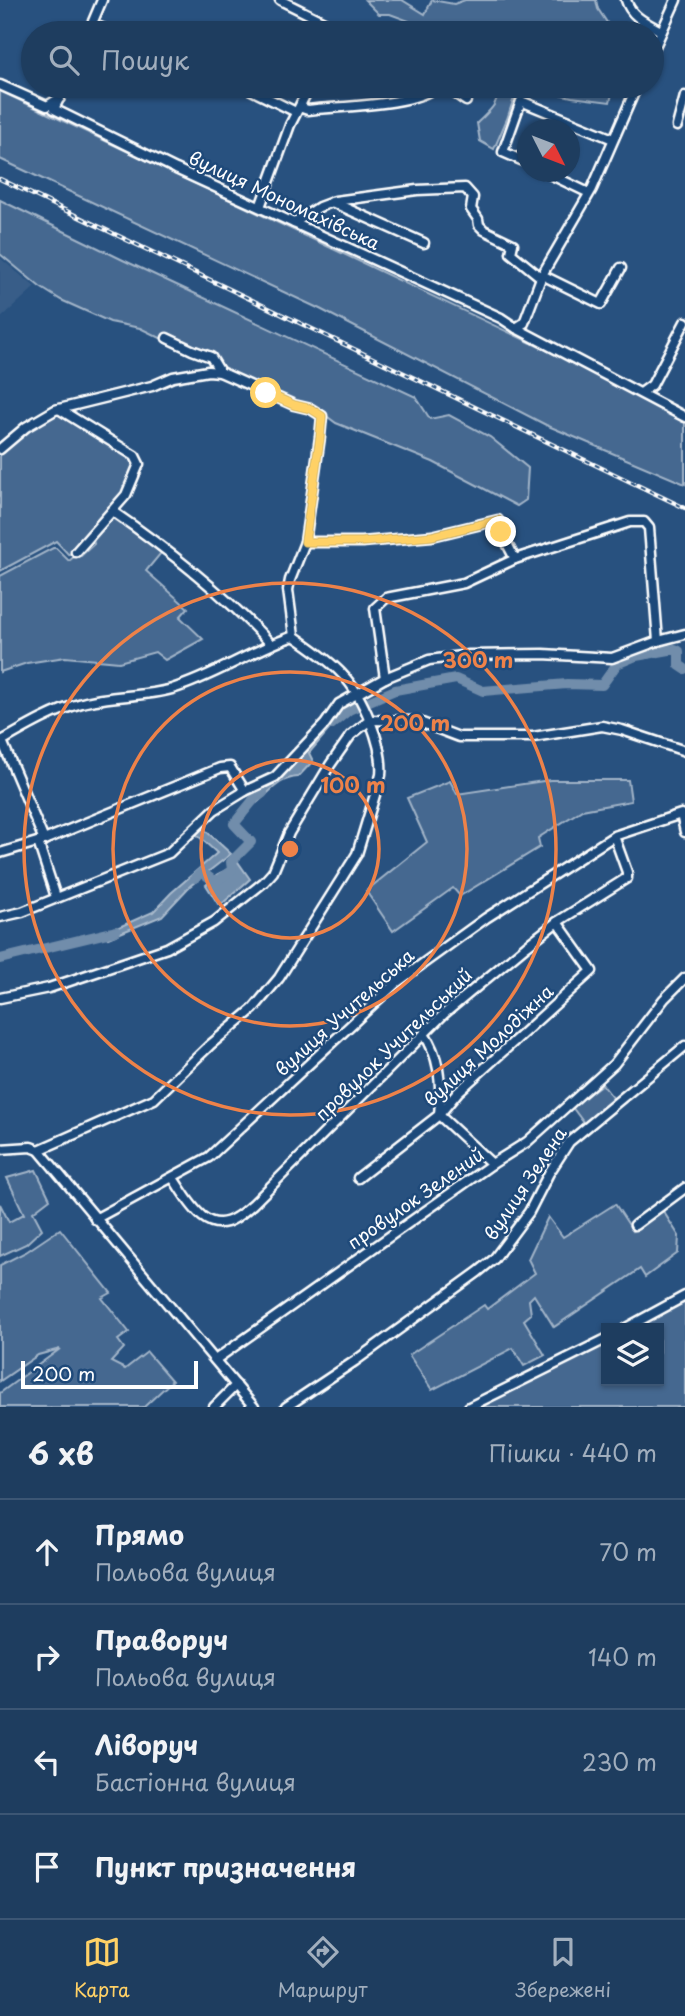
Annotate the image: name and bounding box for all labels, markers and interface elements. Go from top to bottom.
search box [21,21,664,98]
text: Пошук [101,40,189,79]
icon: search [45,41,83,79]
north arrow [517,119,580,182]
street label: вулиця Мономахівська [185,143,385,256]
route start [250,377,281,408]
route end [485,516,516,547]
text: 300 m [443,643,513,675]
text: 200 m [380,706,450,738]
text: 100 m [320,768,386,800]
centre of rings [278,837,302,861]
street label: вулиця Учительська [268,941,420,1082]
street label: провулок Учительський [308,961,478,1126]
street label: вулиця Молодіжна [417,977,559,1112]
street label: вулиця Зелена [477,1121,573,1245]
street label: провулок Зелений [341,1140,489,1255]
map controls [601,1323,664,1386]
button: layers [601,1323,664,1386]
scale bar [21,1358,198,1390]
text: 200 m [32,1359,95,1387]
text: 6 хв [28,1430,94,1475]
text: Пішки · 440 m [489,1435,657,1470]
text: Прямо [95,1515,184,1554]
icon: ahead [28,1533,66,1571]
text: 70 m [599,1534,657,1569]
text: Польова вулиця [95,1554,276,1589]
text: Праворуч [95,1620,228,1659]
icon: right [28,1638,66,1676]
text: 140 m [588,1639,657,1674]
text: Польова вулиця [95,1659,276,1694]
text: Ліворуч [95,1725,198,1764]
icon: left [28,1743,66,1781]
text: 230 m [582,1744,657,1779]
text: Бастіонна вулиця [95,1764,296,1799]
text: Пункт призначення [95,1847,356,1886]
icon: arrive [28,1848,66,1886]
tab: Карта [74,1933,130,2003]
tab: Маршрут [278,1933,368,2003]
tab: Збережені [515,1933,611,2003]

